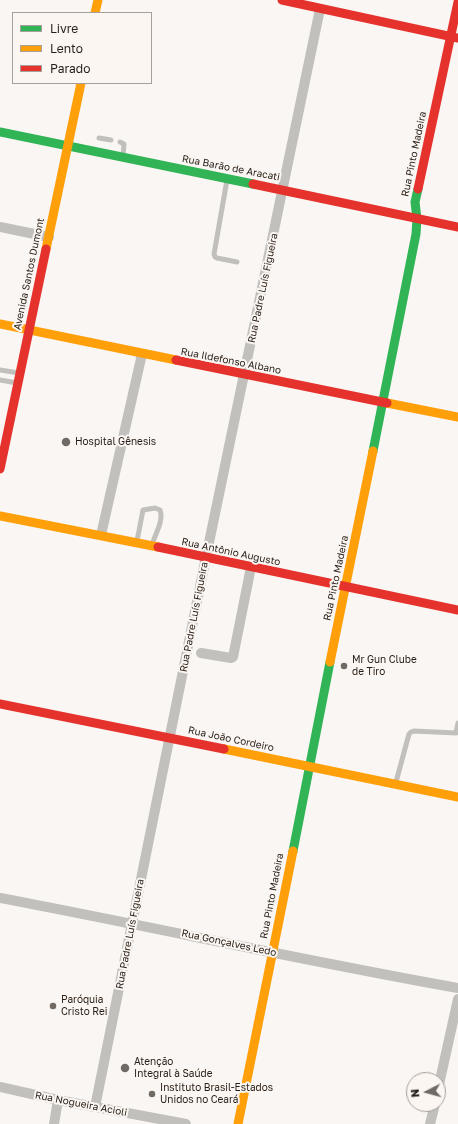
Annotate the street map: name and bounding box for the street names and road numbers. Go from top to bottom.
street label: Rua Pinto Madeira [399,110,429,198]
street label: Rua Barão de Aracati [181,153,281,183]
street label: Avenida Santos Dumont [11,217,47,331]
street label: Rua Padre Luís Figueira [245,232,281,344]
street label: Rua Ildefonso Albano [180,345,282,377]
street label: Rua Pinto Madeira [321,534,351,622]
street label: Rua Antônio Augusto [180,536,282,568]
street label: Rua Padre Luís Figueira [177,561,211,673]
street label: Rua João Cordeiro [187,724,275,754]
street label: Rua Pinto Madeira [258,852,286,940]
street label: Rua Padre Luís Figueira [113,878,147,990]
street label: Rua Gonçalves Ledo [180,927,278,959]
street label: Rua Nogueira Acioli [34,1089,128,1119]

